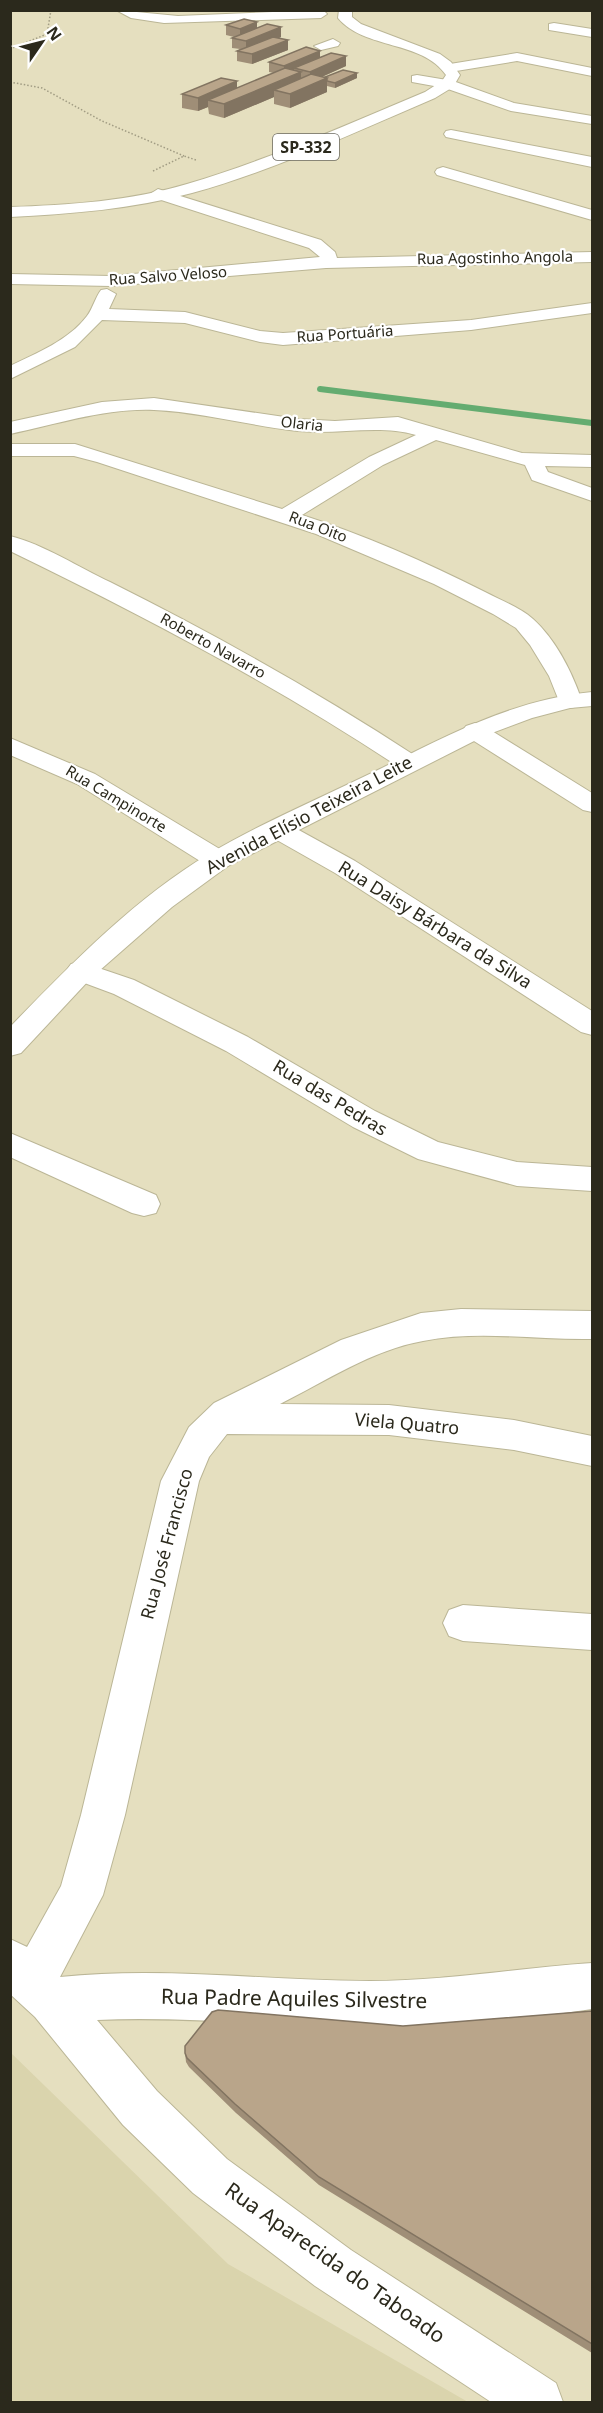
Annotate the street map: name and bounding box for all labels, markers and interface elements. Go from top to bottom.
north arrow [12,12,72,72]
text: N [42,22,67,45]
road number: SP-332 [273,134,339,160]
street label: Rua Agostinho Angola [417,246,573,268]
street label: Rua Salvo Veloso [108,261,228,289]
street label: Rua Portuária [296,320,394,346]
street label: Olaria [280,411,324,435]
street label: Rua Oito [286,506,350,546]
street label: Roberto Navarro [157,608,270,682]
street label: Avenida Elísio Teixeira Leite [201,749,416,879]
street label: Rua Campinorte [62,760,171,836]
street label: Rua Daisy Bárbara da Silva [334,855,537,994]
street label: Rua das Pedras [269,1054,392,1141]
street label: Viela Quatro [354,1406,460,1440]
street label: Rua José Francisco [134,1466,198,1622]
street label: Rua Padre Aquiles Silvestre [161,1982,427,2014]
street label: Rua Aparecida do Taboado [220,2175,451,2349]

